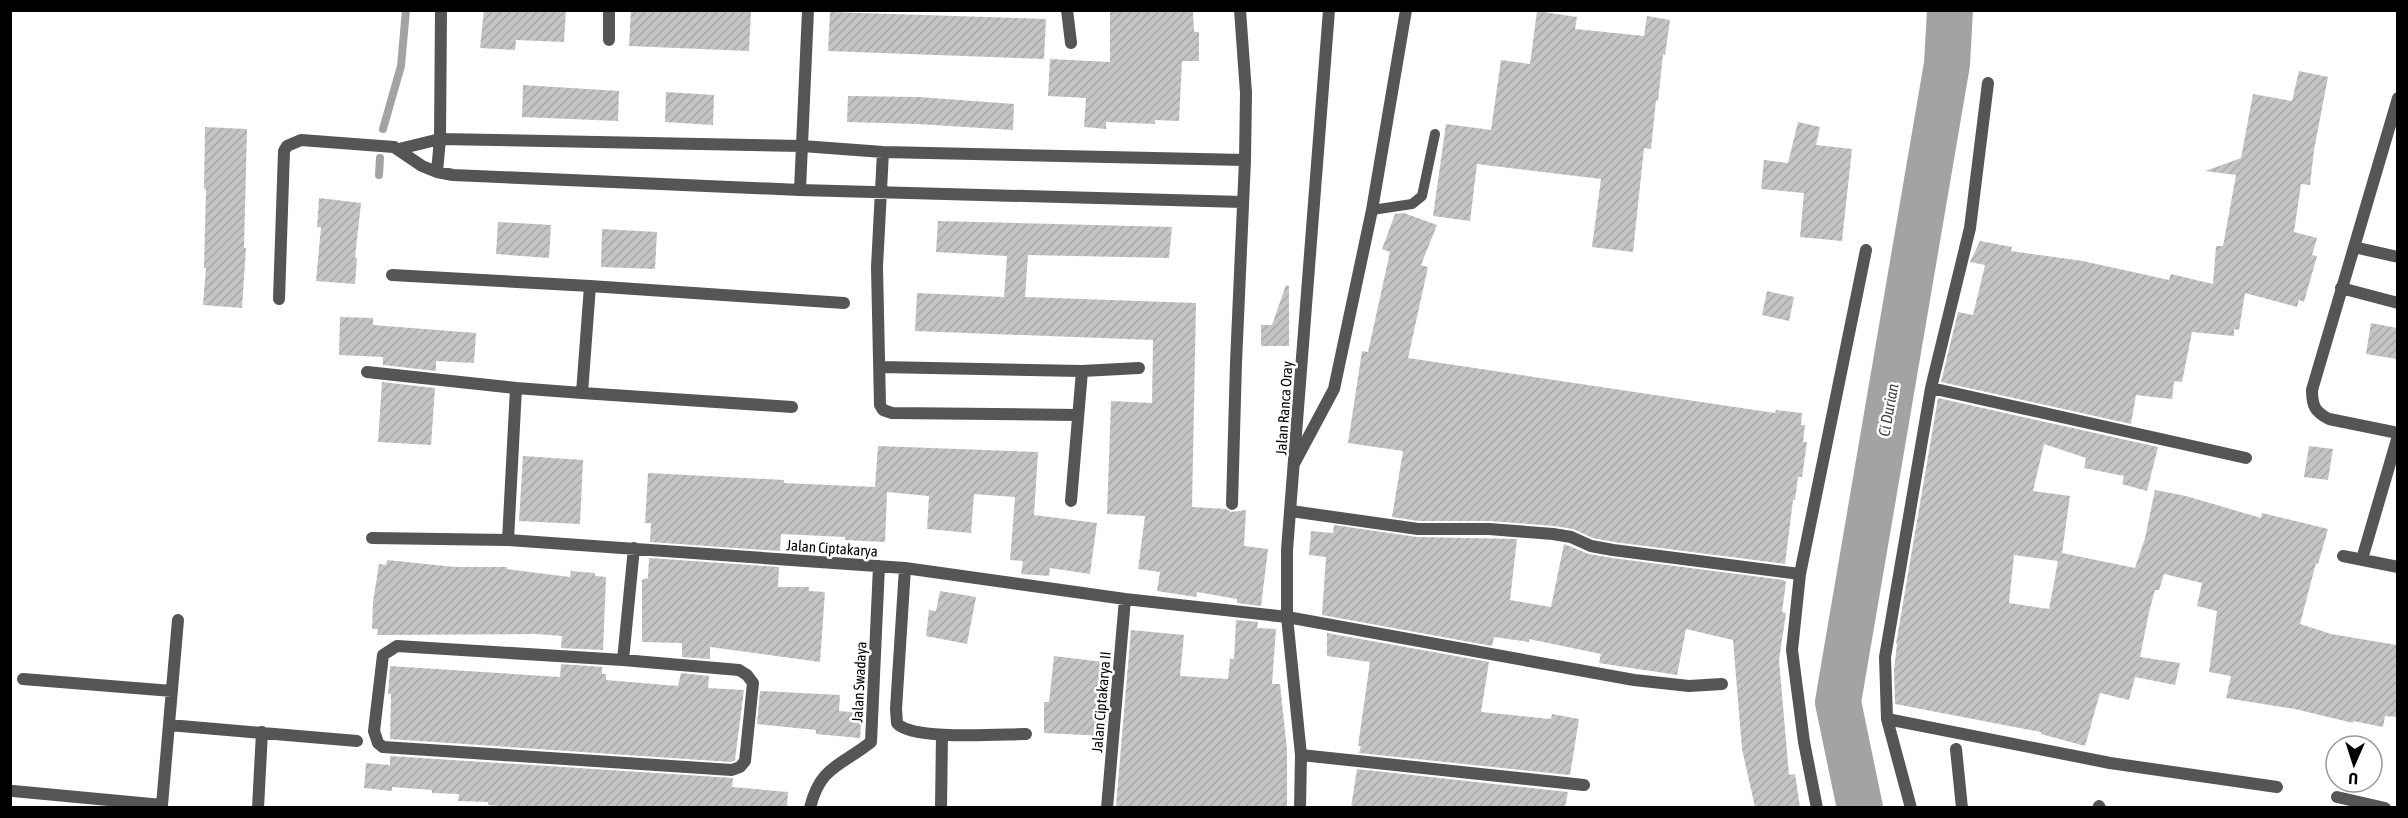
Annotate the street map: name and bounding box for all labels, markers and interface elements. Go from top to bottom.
street label: Jalan Ranca Oray [1272,360,1296,456]
water label: Ci Durian [1875,382,1902,438]
street label: Jalan Ciptakarya [786,536,878,560]
street label: Jalan Swadaya [848,641,870,723]
street label: Jalan Ciptakarya II [1088,651,1114,753]
north arrow [2324,734,2384,794]
text: U [2348,770,2358,788]

